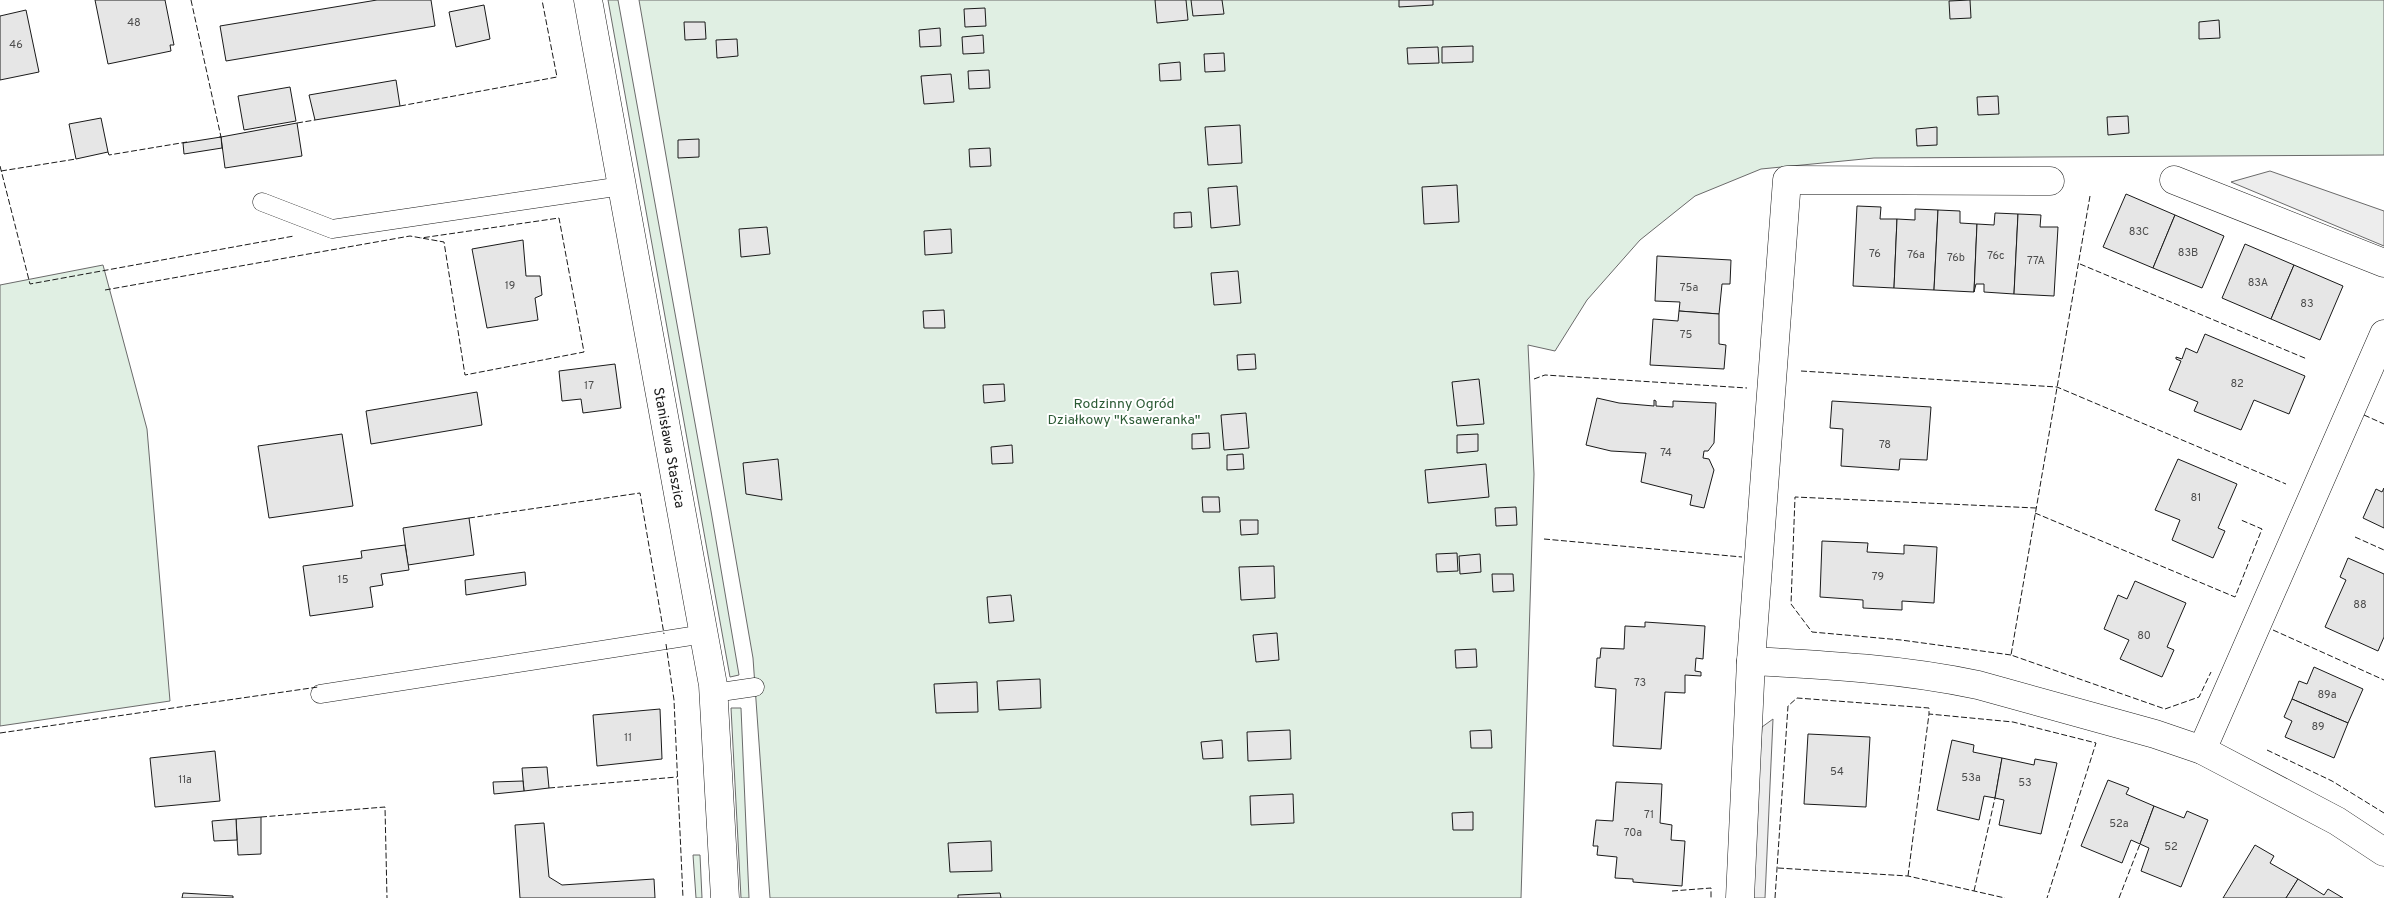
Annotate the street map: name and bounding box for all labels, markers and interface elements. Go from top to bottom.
house number: 48 [127,16,141,30]
house number: 46 [9,38,23,52]
house number: 83C [2129,225,2149,239]
house number: 83B [2178,246,2198,260]
house number: 76 [1869,247,1881,261]
house number: 76a [1907,248,1925,262]
house number: 76c [1987,249,2005,263]
house number: 76b [1947,251,1965,265]
house number: 77A [2027,254,2045,268]
house number: 83A [2248,276,2268,290]
house number: 19 [505,279,515,293]
house number: 75a [1680,281,1698,295]
house number: 83 [2300,297,2314,311]
house number: 75 [1680,328,1692,342]
house number: 82 [2230,377,2244,391]
house number: 17 [584,379,594,393]
street label: Stanisława Staszica [649,386,688,510]
park label: Rodzinny Ogród Działkowy "Ksaweranka" [1048,396,1200,429]
house number: 78 [1879,438,1891,452]
house number: 74 [1660,446,1672,460]
house number: 81 [2191,491,2201,505]
house number: 79 [1872,570,1884,584]
house number: 15 [338,573,349,587]
house number: 88 [2353,598,2367,612]
house number: 80 [2137,629,2151,643]
house number: 73 [1634,676,1646,690]
house number: 89a [2318,688,2337,702]
house number: 89 [2311,720,2325,734]
house number: 11 [624,731,632,745]
house number: 54 [1830,765,1844,779]
house number: 53a [1961,771,1981,785]
house number: 11a [178,773,192,787]
house number: 53 [2018,776,2032,790]
house number: 71 [1644,808,1654,822]
house number: 52a [2109,817,2129,831]
house number: 70a [1624,826,1642,840]
house number: 52 [2164,840,2178,854]

